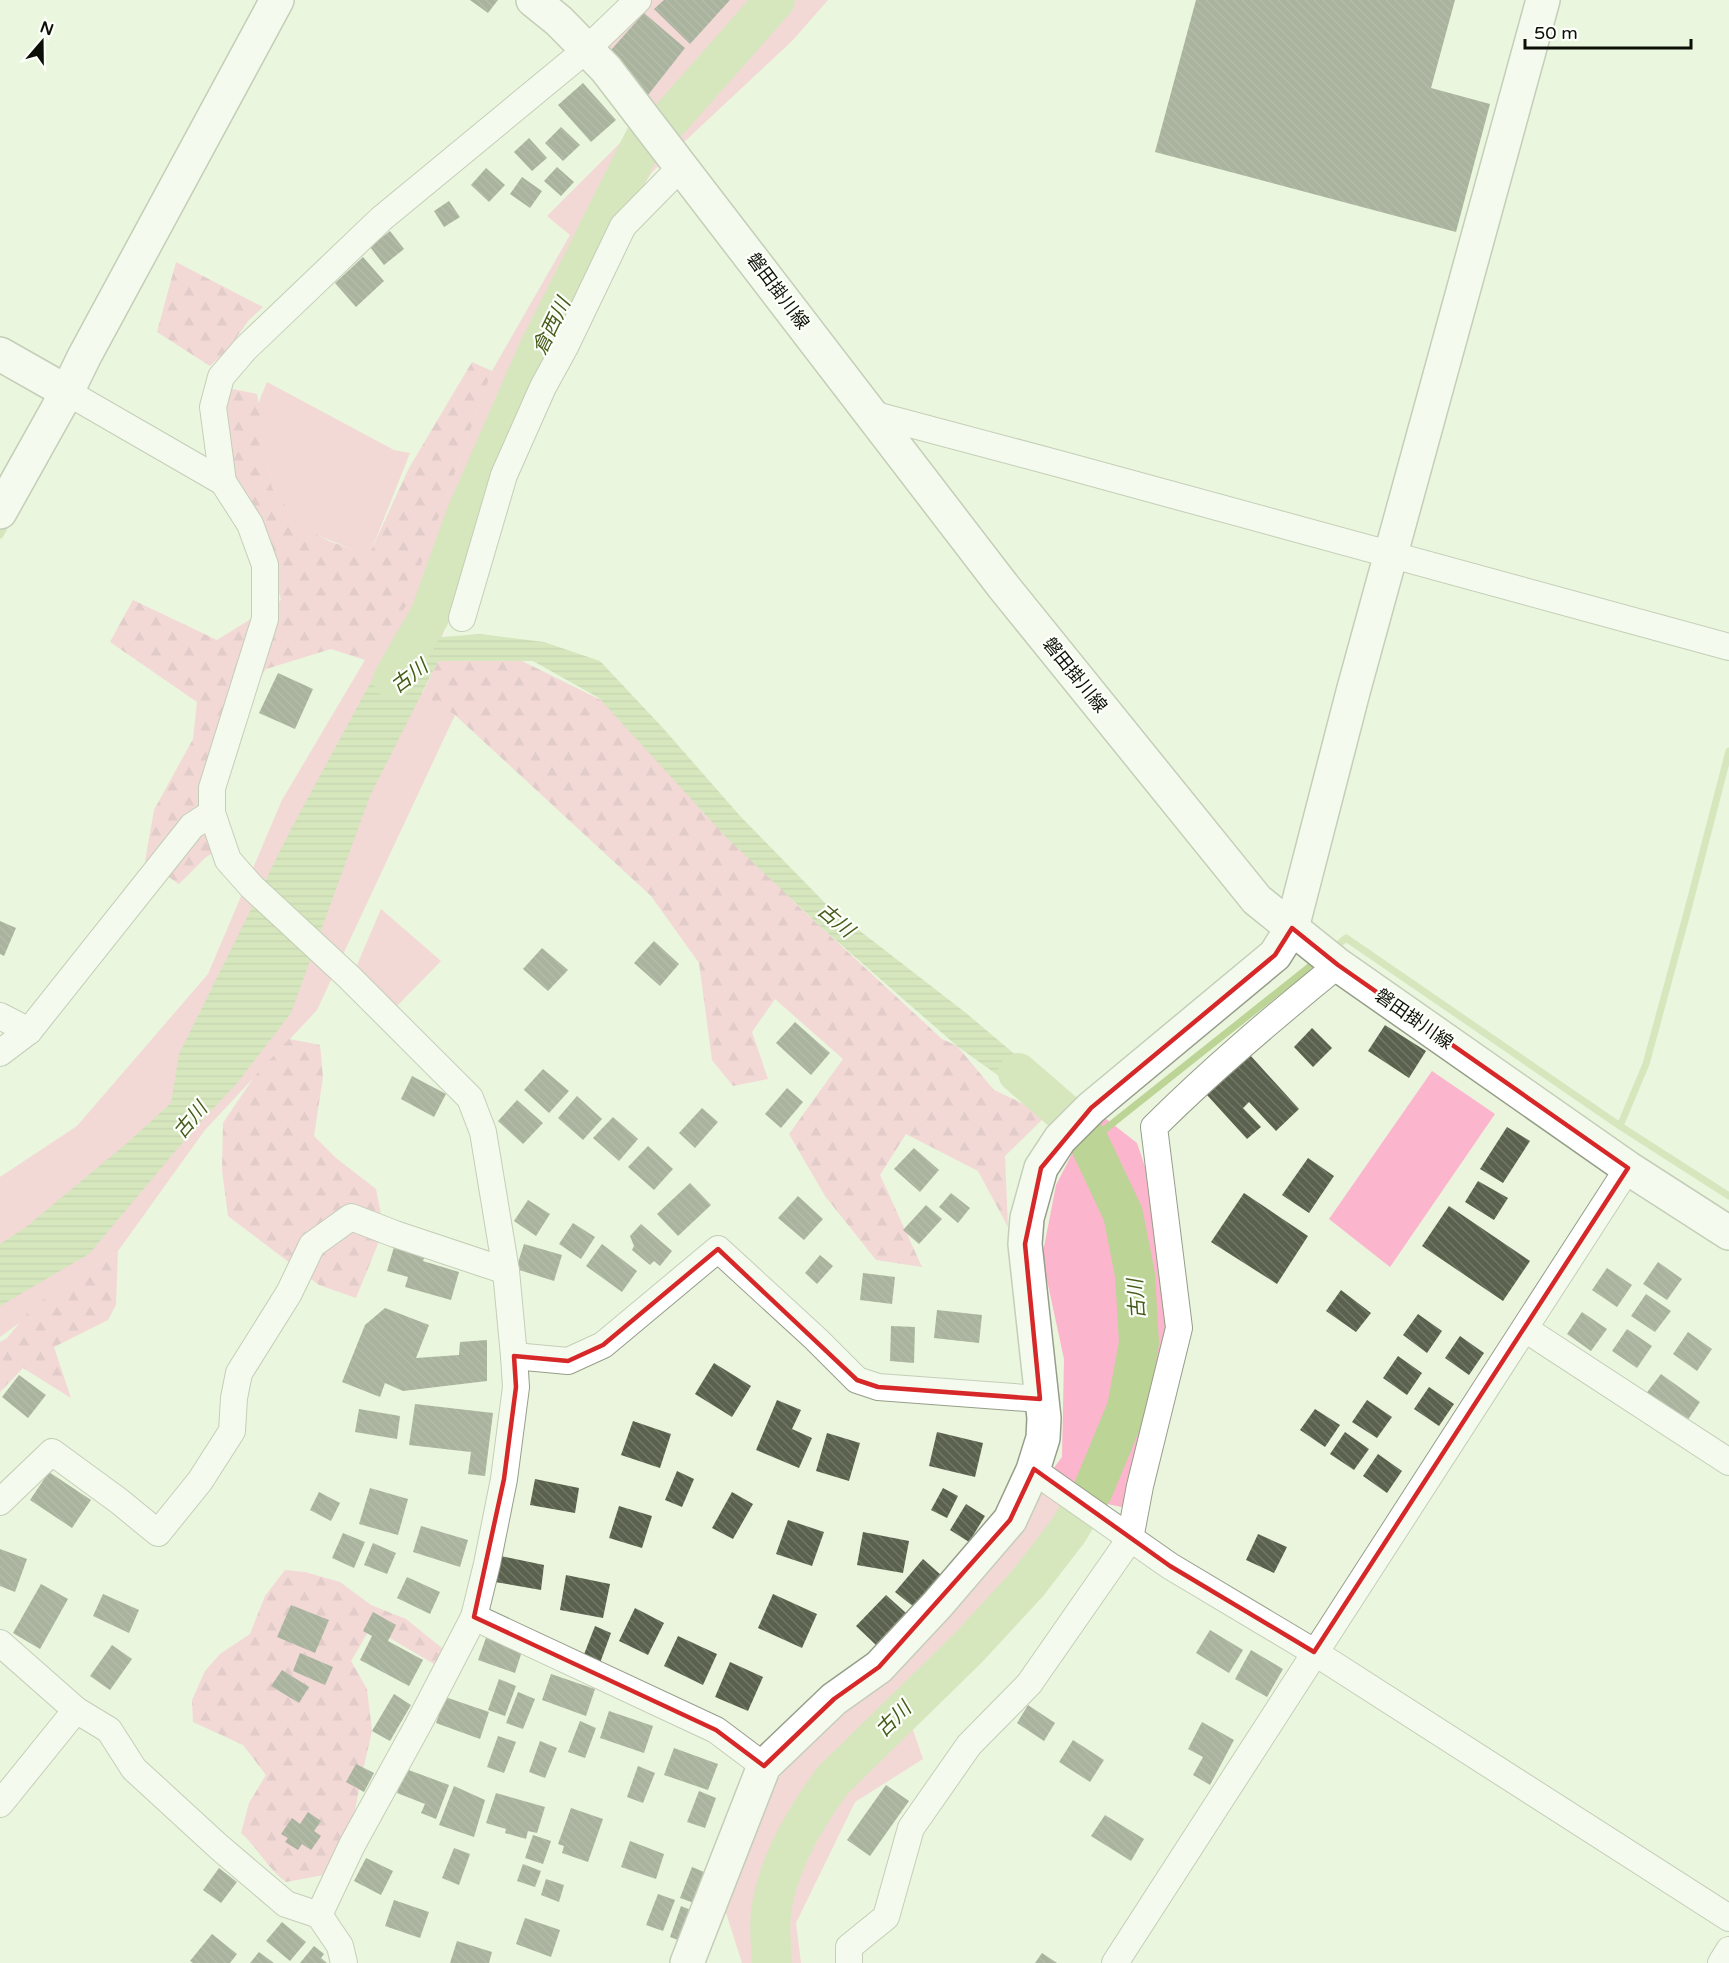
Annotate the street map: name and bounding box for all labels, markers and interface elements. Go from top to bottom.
north arrow [12,12,72,72]
scale bar [1525,12,1692,50]
text: N [37,17,56,40]
text: 50 m [1534,22,1578,44]
street label: 磐田掛川線 [742,248,814,334]
water label: 倉西川 [528,292,577,359]
street label: 磐田掛川線 [1038,633,1112,717]
water label: 古川 [386,654,434,698]
water label: 古川 [812,899,860,944]
street label: 磐田掛川線 [1371,984,1457,1054]
water label: 古川 [169,1096,214,1144]
water label: 古川 [1123,1276,1150,1320]
water label: 古川 [871,1696,918,1742]

